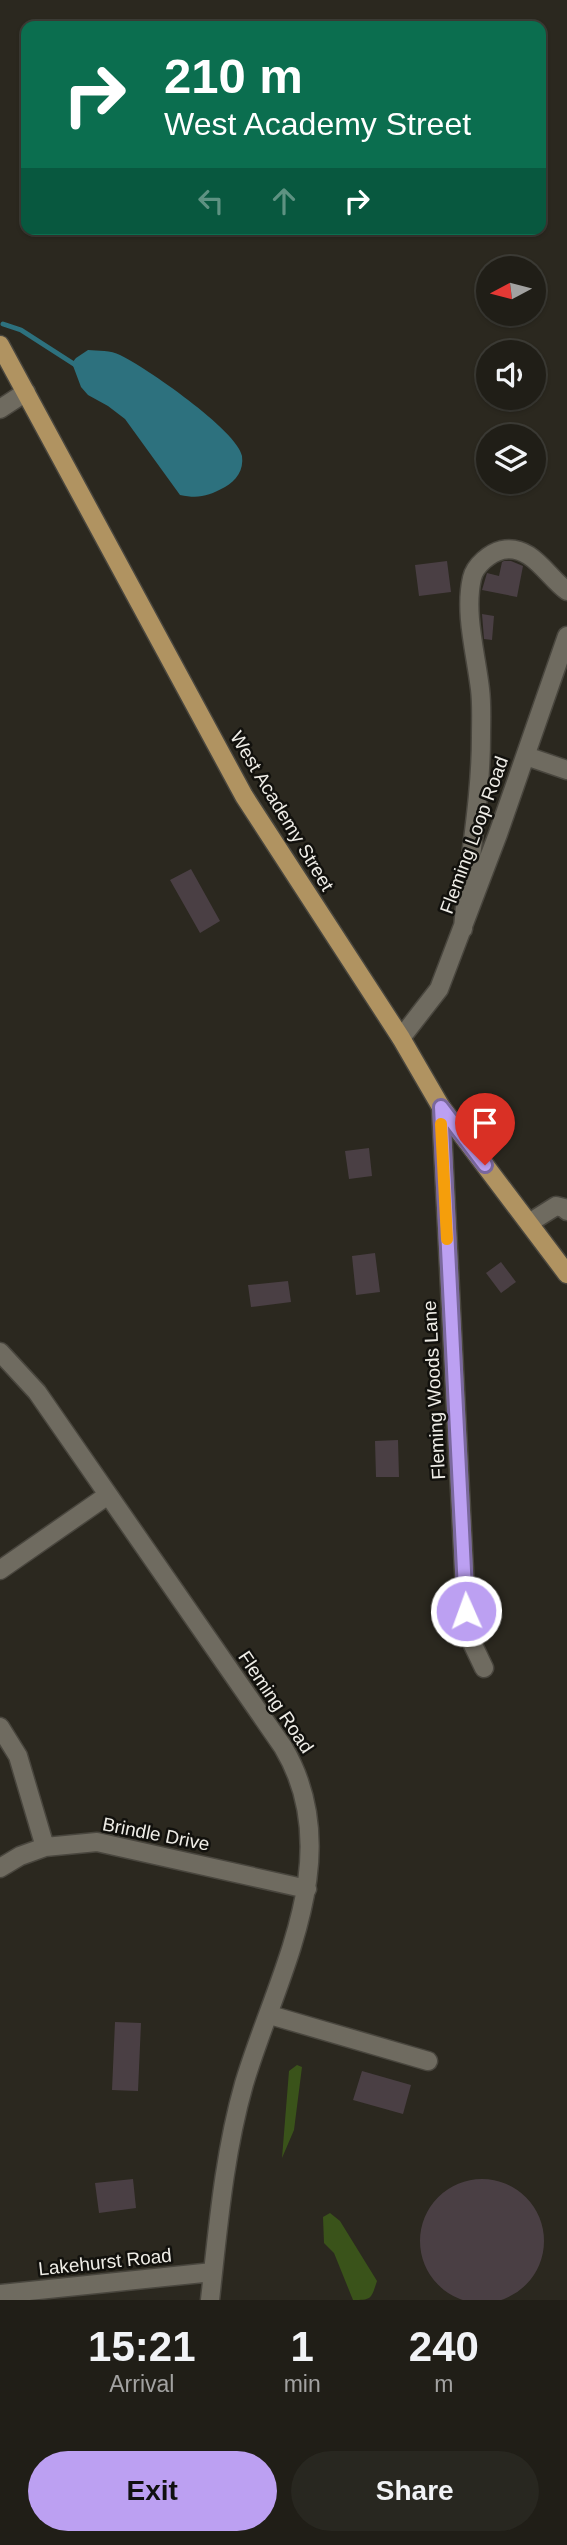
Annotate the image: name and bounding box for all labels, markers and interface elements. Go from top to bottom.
icon: right [49,49,140,140]
text: 210 m [164,49,303,103]
text: West Academy Street [164,106,471,142]
icon: left [192,182,230,220]
icon: ahead [265,182,303,220]
icon: right [338,182,376,220]
north arrow [476,256,546,326]
map controls [476,256,546,494]
button: sound [476,340,546,410]
button: layers [476,424,546,494]
street label: West Academy Street [226,727,338,895]
street label: Fleming Loop Road [436,753,512,917]
pin [455,1093,515,1165]
icon: arrive [466,1104,504,1142]
street label: Fleming Woods Lane [419,1300,449,1480]
position arrow [429,1574,503,1648]
street label: Fleming Road [234,1647,318,1757]
street label: Brindle Drive [101,1813,211,1855]
street label: Lakehurst Road [37,2245,173,2279]
text: 15:21 [88,2323,196,2370]
text: 1 [290,2323,314,2370]
text: 240 [409,2323,479,2370]
text: Arrival [109,2371,174,2397]
text: min [284,2371,321,2397]
text: m [434,2371,453,2397]
button: Exit [28,2451,277,2531]
button: Share [291,2451,539,2531]

